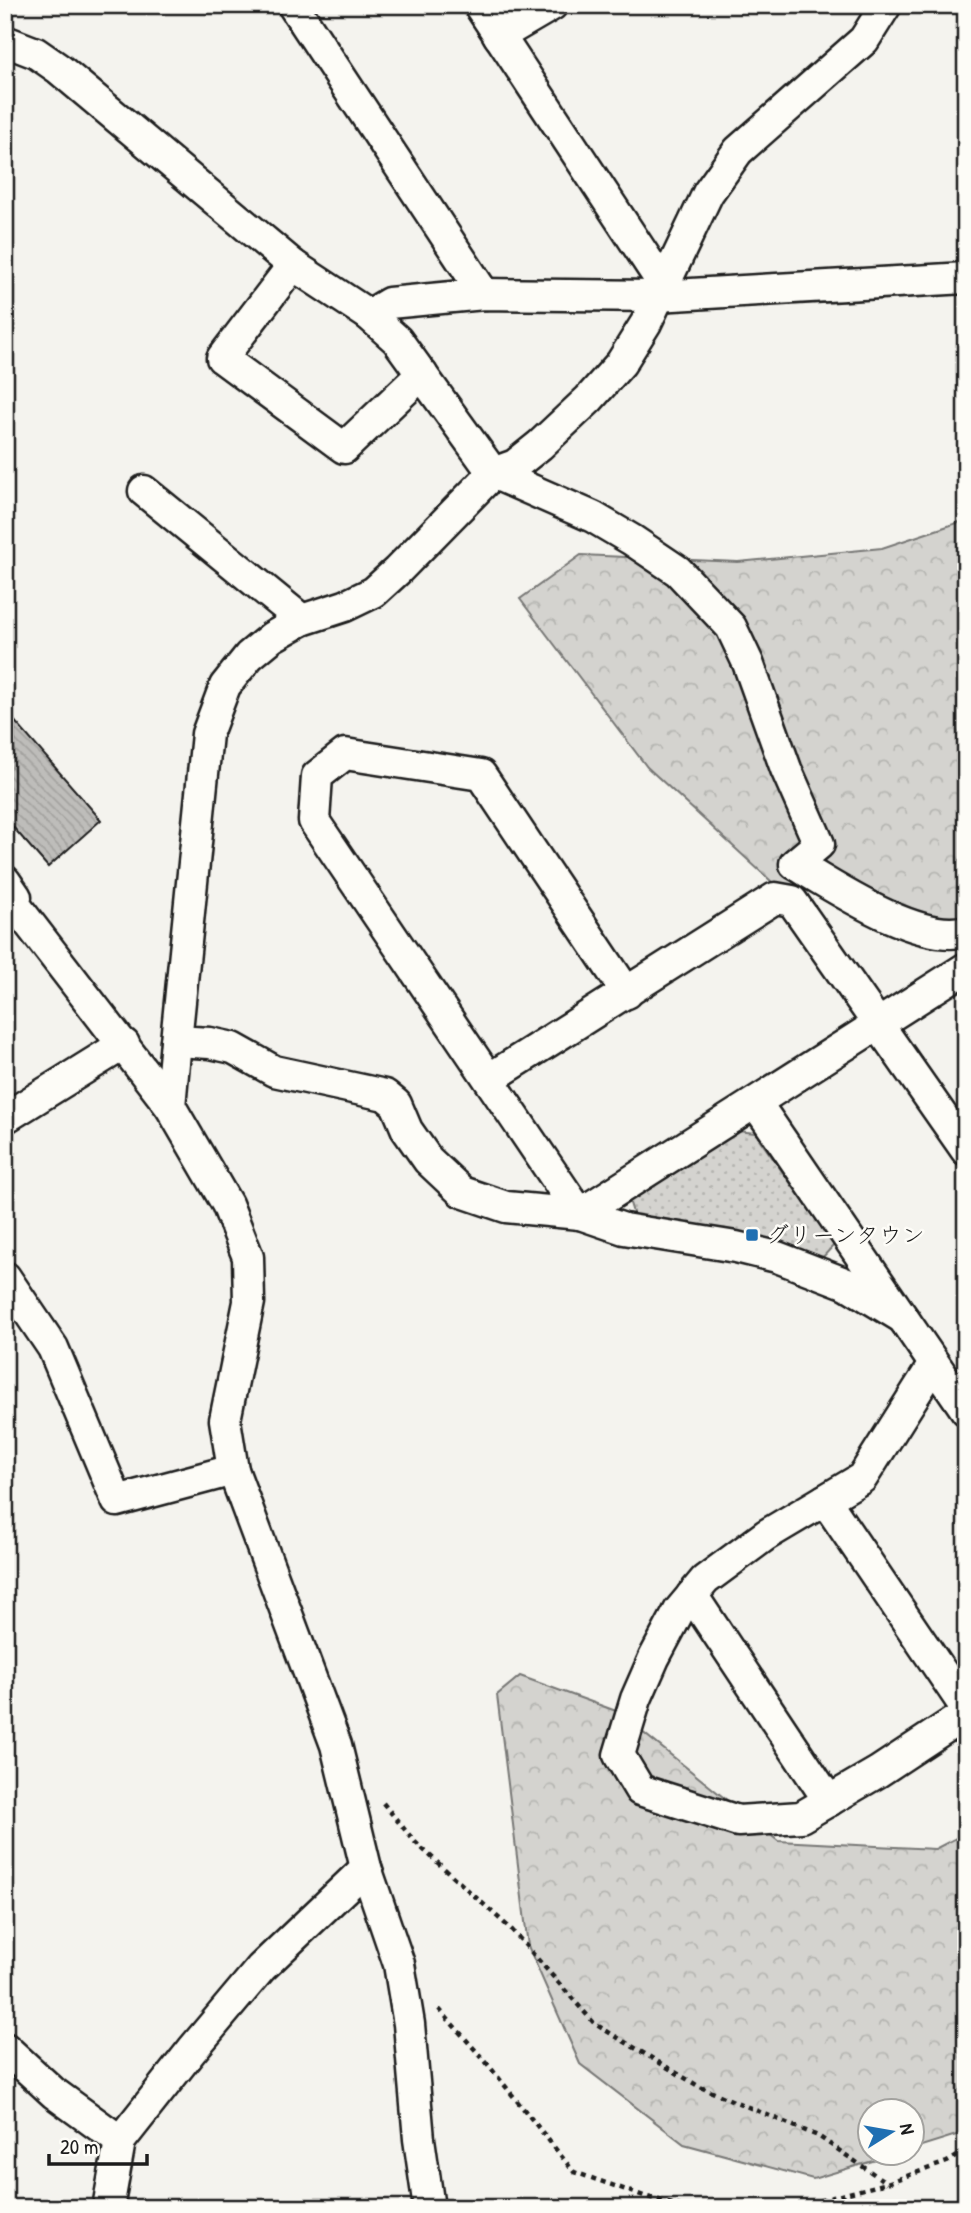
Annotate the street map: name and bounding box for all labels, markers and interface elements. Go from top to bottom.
place label: グリーンタウン [766,1219,925,1250]
marker: グリーンタウン [744,1227,760,1243]
north arrow [856,2098,926,2168]
text: N [894,2121,921,2136]
scale bar [49,2122,147,2166]
text: 20 m [60,2132,98,2161]

